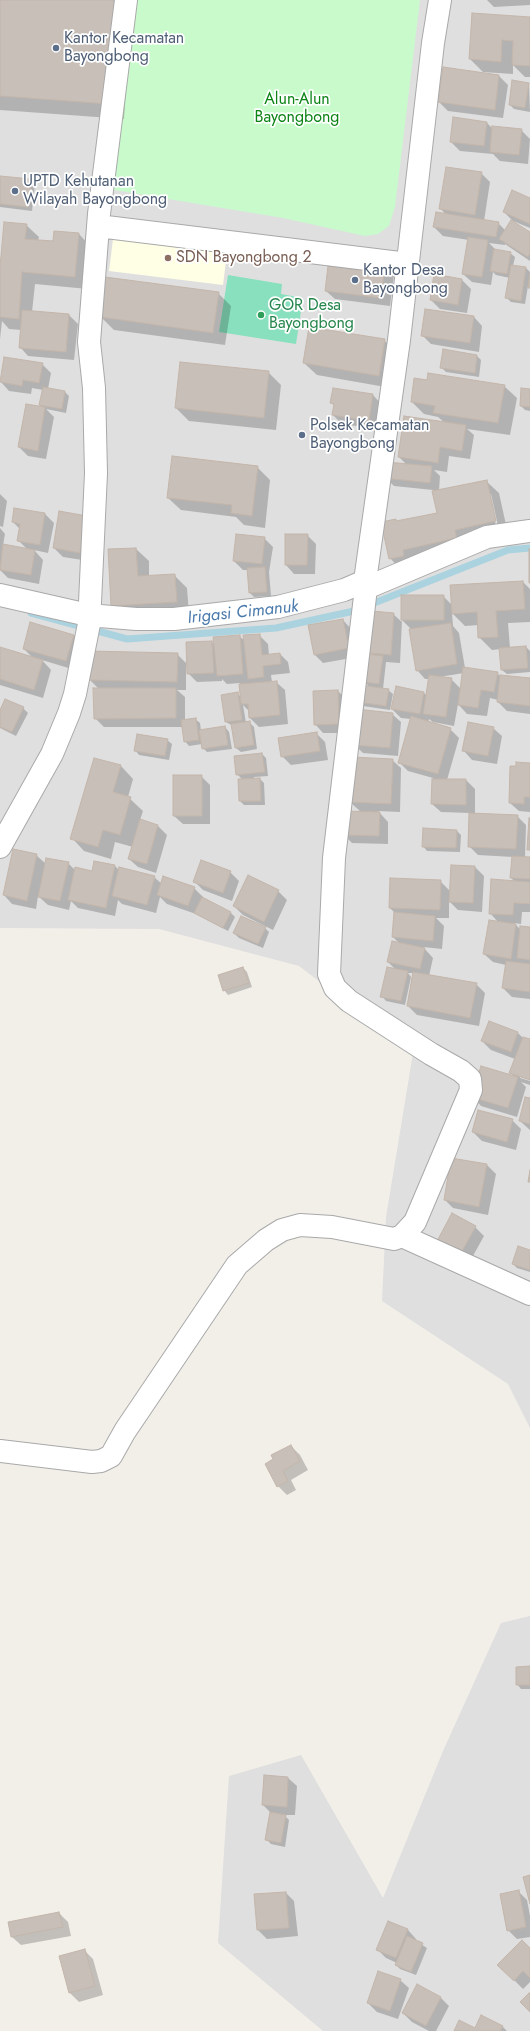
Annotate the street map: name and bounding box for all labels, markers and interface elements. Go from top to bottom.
place label: Kantor Kecamatan Bayongbong [64,29,184,67]
marker: Kantor Kecamatan Bayongbong [51,43,61,53]
park label: Alun-Alun Bayongbong [255,90,339,128]
place label: UPTD Kehutanan Wilayah Bayongbong [23,172,167,210]
marker: UPTD Kehutanan Wilayah Bayongbong [10,186,20,196]
place label: SDN Bayongbong 2 [176,248,312,268]
marker: SDN Bayongbong 2 [163,253,173,263]
place label: Kantor Desa Bayongbong [363,261,448,299]
marker: Kantor Desa Bayongbong [350,275,360,285]
place label: GOR Desa Bayongbong [269,296,354,334]
marker: GOR Desa Bayongbong [256,310,266,320]
place label: Polsek Kecamatan Bayongbong [310,416,429,454]
marker: Polsek Kecamatan Bayongbong [297,430,307,440]
water label: Irigasi Cimanuk [187,597,299,629]

